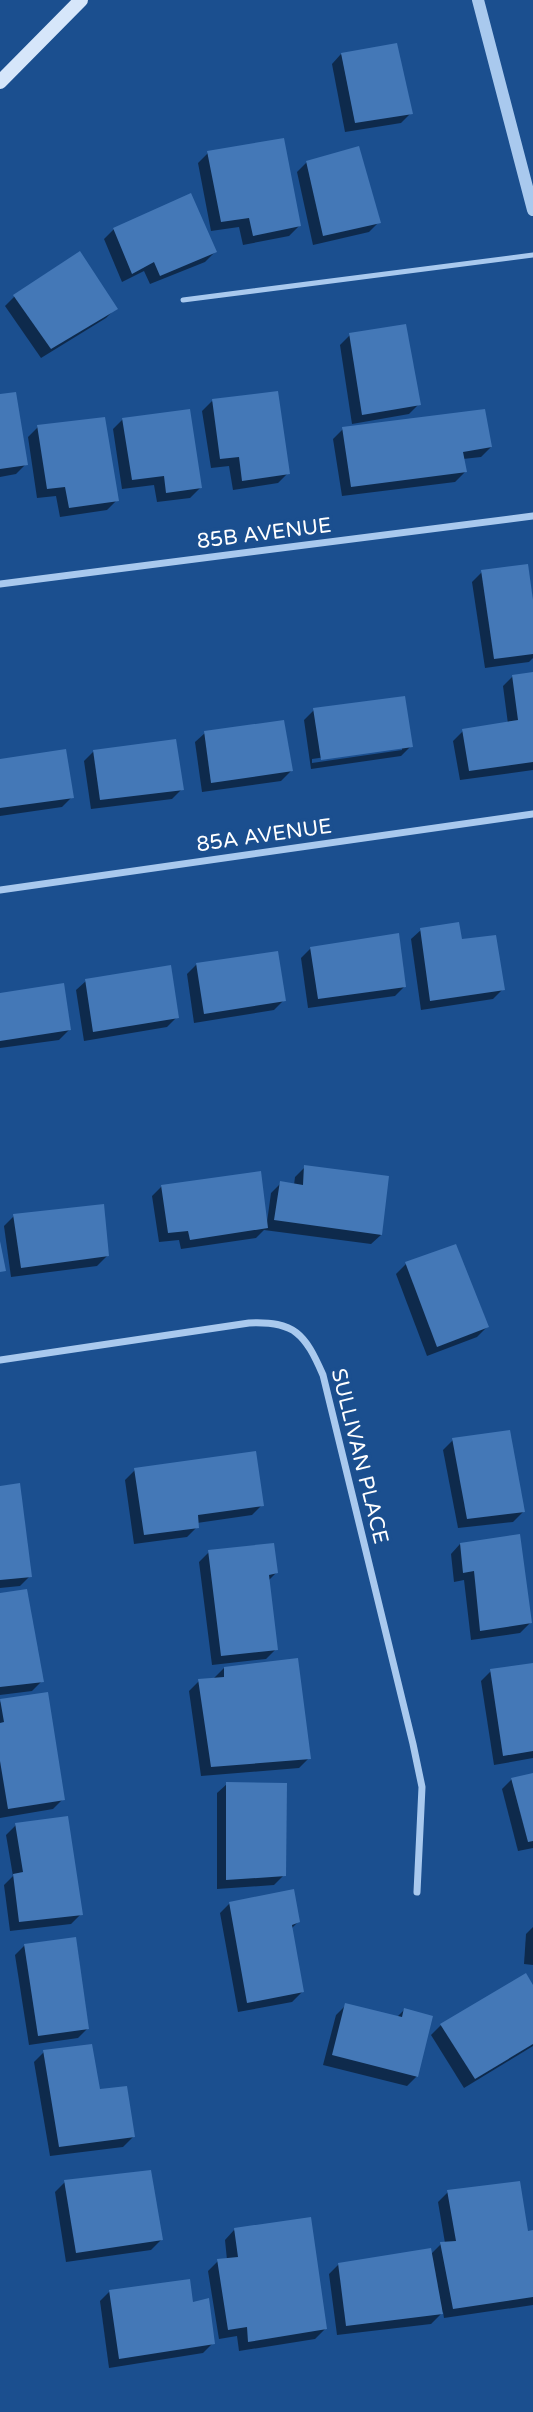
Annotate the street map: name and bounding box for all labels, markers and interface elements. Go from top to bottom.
street label: 85B AVENUE [195,513,333,554]
street label: 85A AVENUE [195,814,333,857]
street label: SULLIVAN PLACE [326,1366,393,1546]

